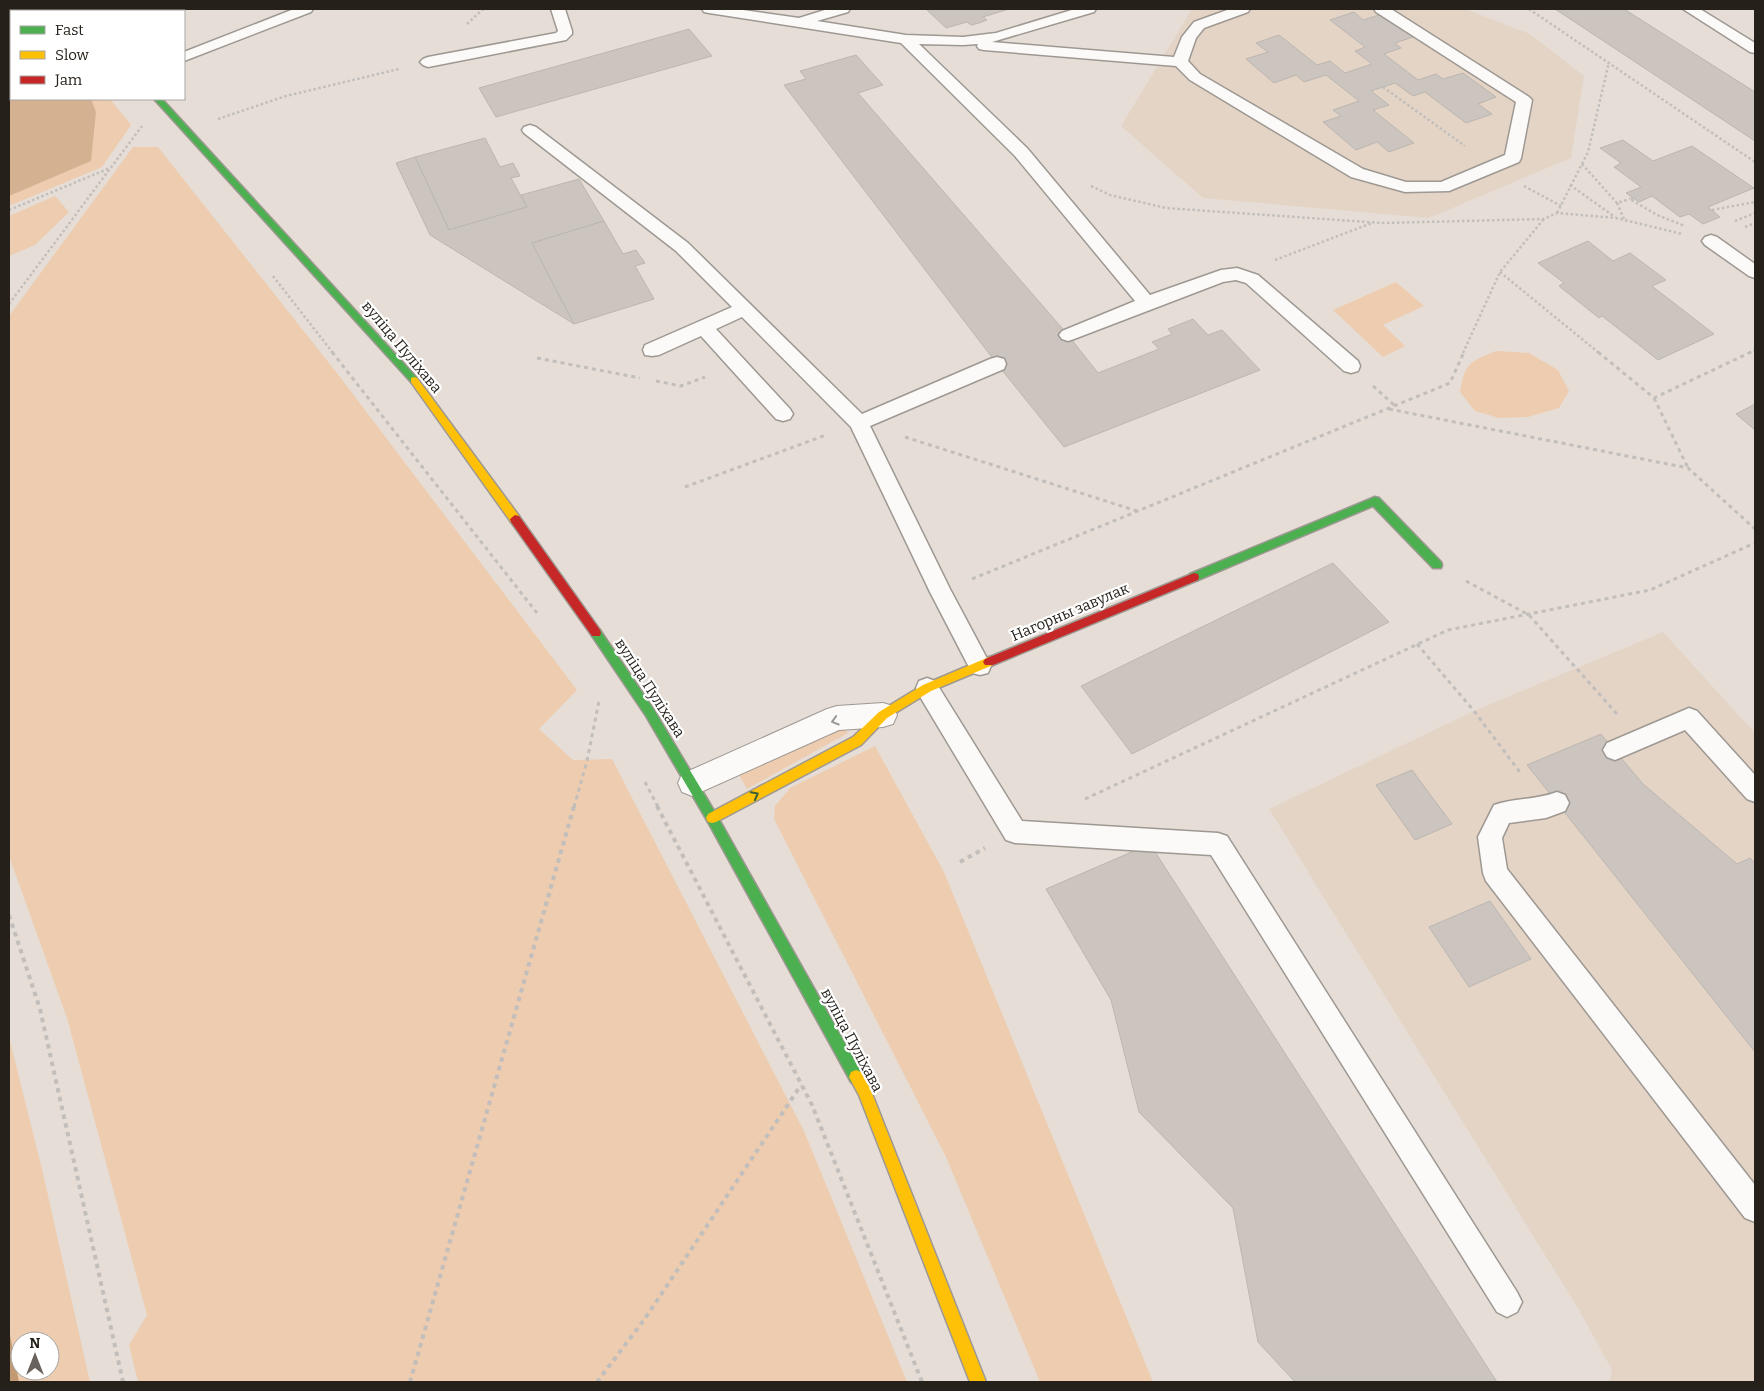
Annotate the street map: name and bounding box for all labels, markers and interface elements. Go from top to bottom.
legend [10,10,185,100]
text: Fast [55,21,84,39]
text: Slow [55,46,90,64]
text: Jam [54,71,83,89]
street label: вуліца Пуліхава [358,297,446,397]
street label: Нагорны завулак [1008,579,1132,645]
street label: вуліца Пуліхава [611,635,689,741]
one-way arrow [831,715,839,725]
one-way arrow [750,791,759,801]
street label: вуліца Пуліхава [817,985,887,1095]
north arrow [10,1331,60,1381]
text: N [30,1335,41,1352]

